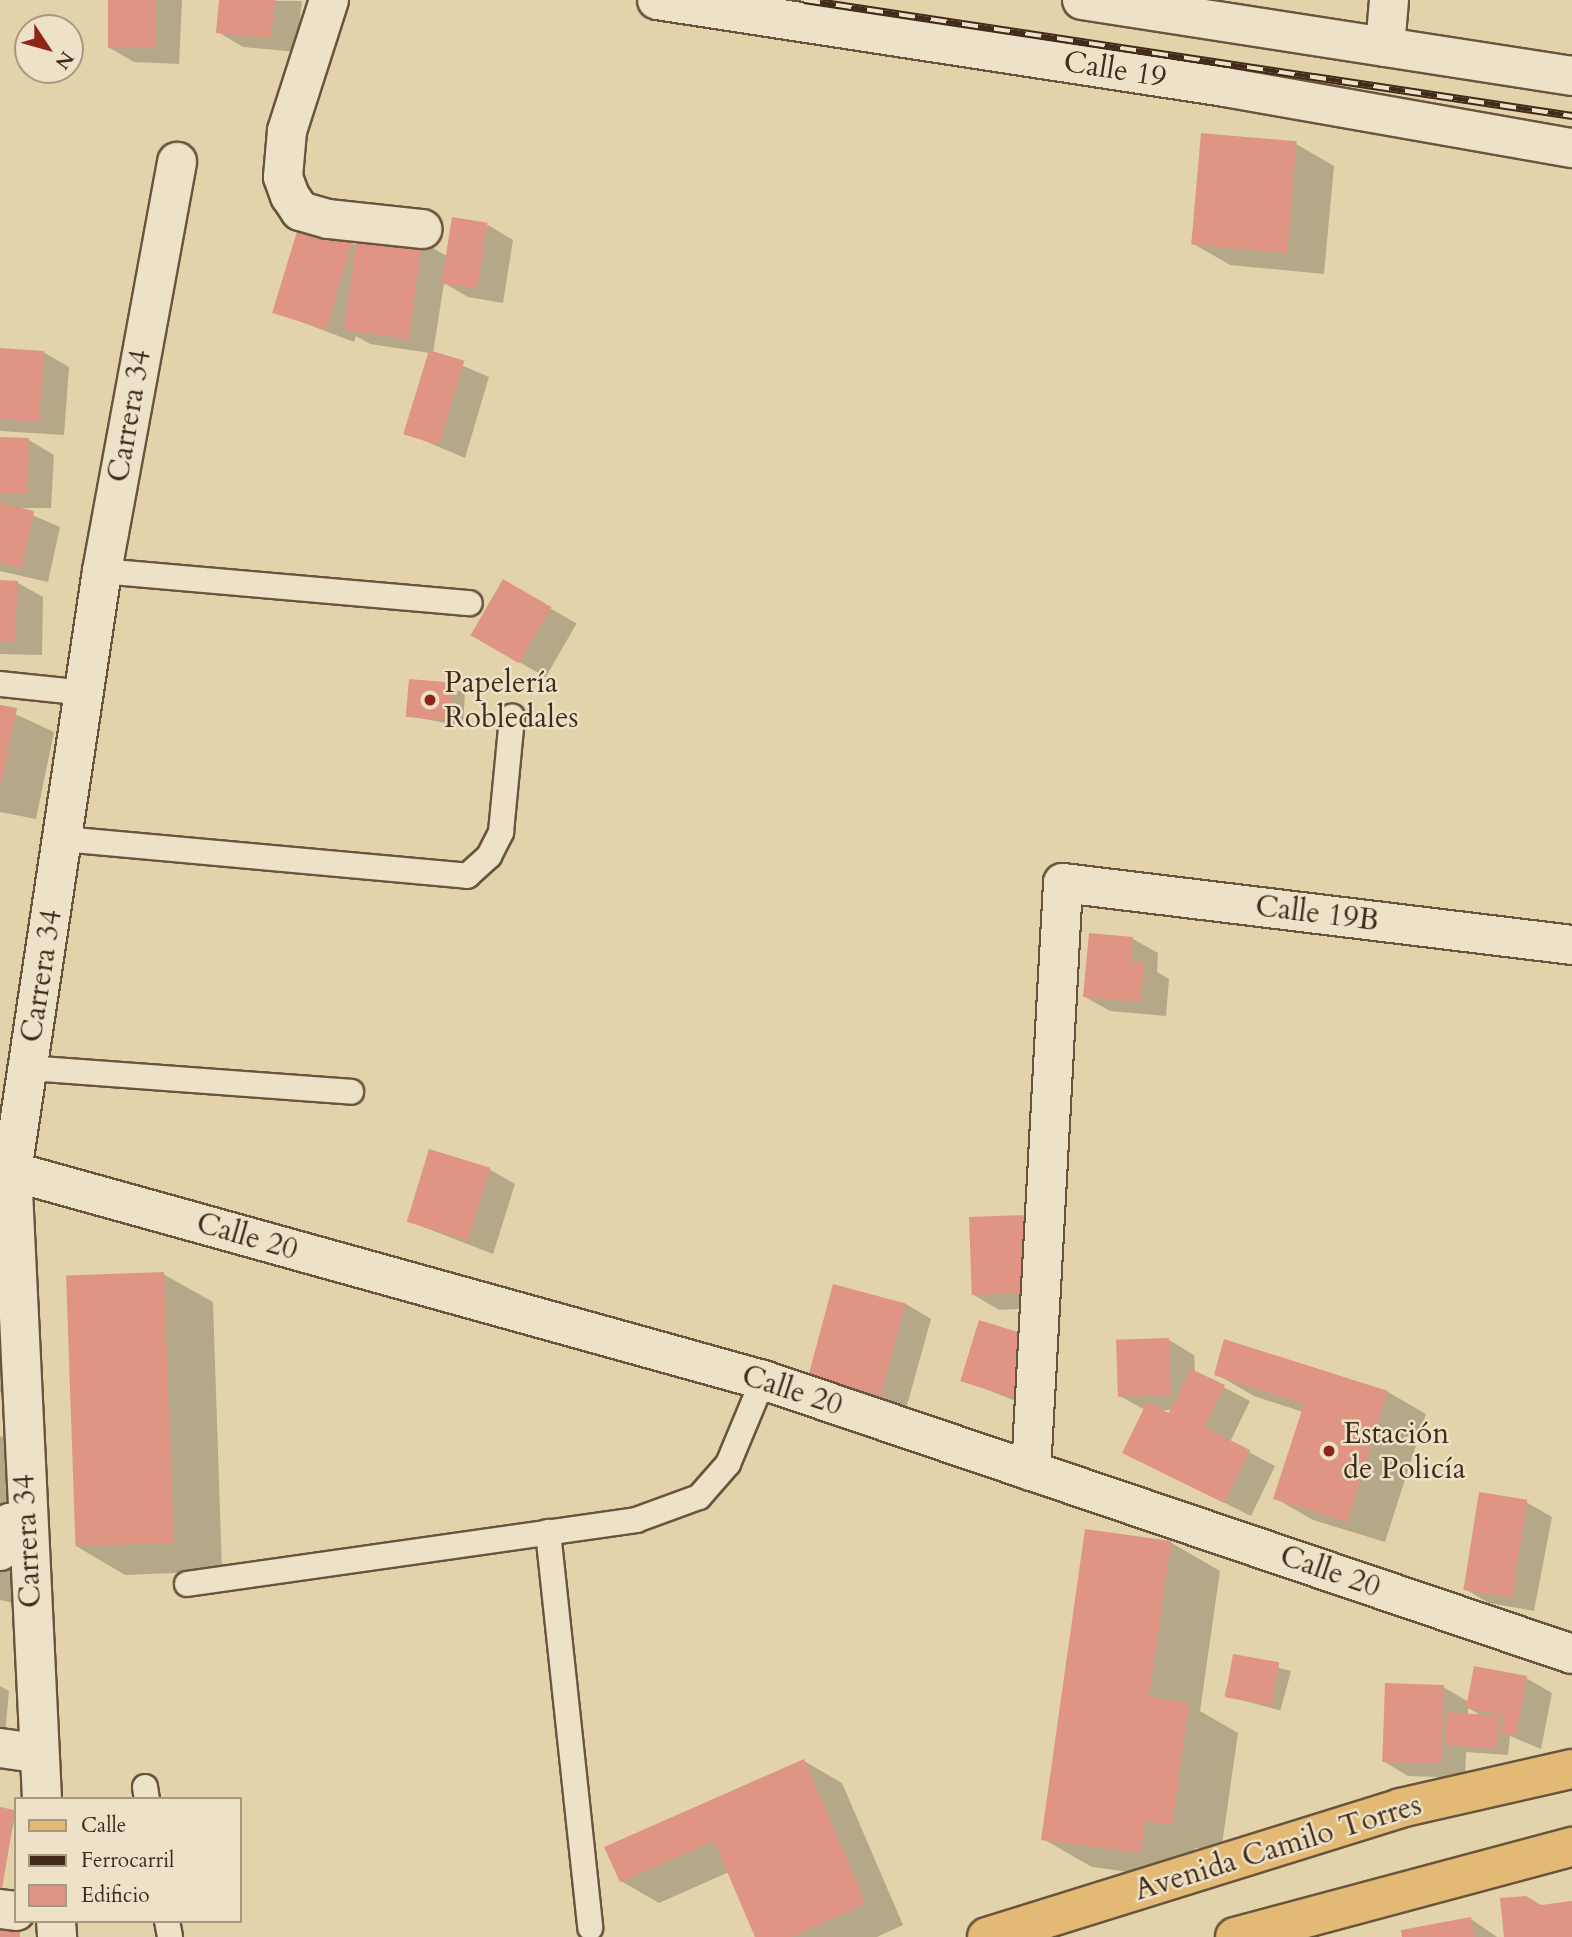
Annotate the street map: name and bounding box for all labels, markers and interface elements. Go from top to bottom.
north arrow [14,14,84,84]
street label: Calle 19 [1061,44,1169,96]
text: N [49,46,80,74]
street label: Carrera 34 [101,347,159,485]
place label: Papelería Robledales [444,665,579,736]
marker: Papelería Robledales [422,692,438,708]
street label: Calle 19B [1253,889,1381,939]
street label: Carrera 34 [14,907,70,1045]
street label: Calle 20 [192,1205,302,1269]
street label: Calle 20 [737,1358,847,1424]
place label: Estación de Policía [1343,1416,1466,1486]
marker: Estación de Policía [1321,1443,1337,1459]
street label: Carrera 34 [7,1473,49,1609]
street label: Calle 20 [1275,1538,1385,1606]
street label: Avenida Camilo Torres [1130,1787,1426,1909]
legend [14,1797,242,1923]
text: Calle [81,1811,126,1840]
text: Ferrocarril [81,1846,174,1875]
text: Edificio [81,1881,150,1910]

